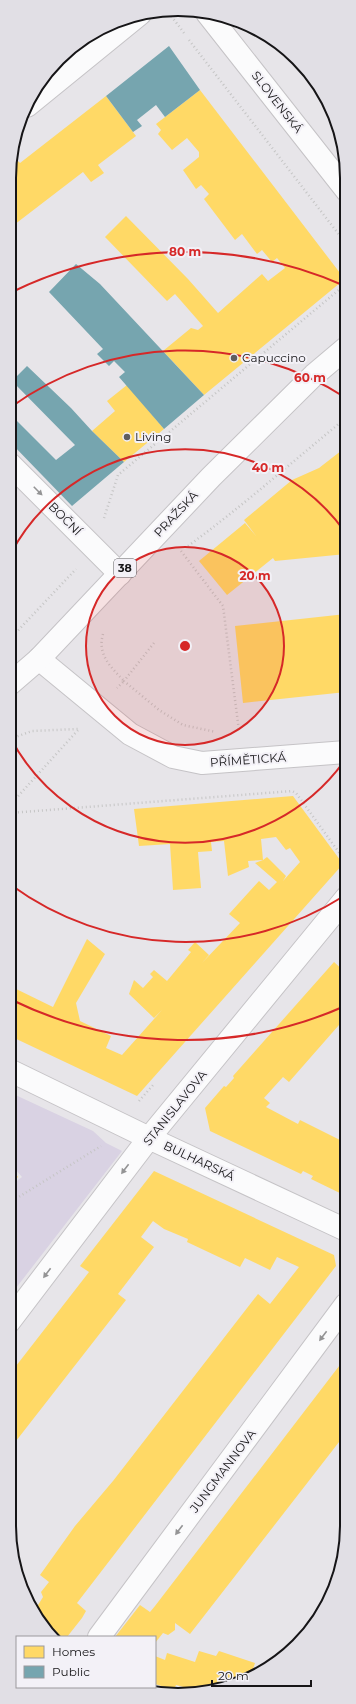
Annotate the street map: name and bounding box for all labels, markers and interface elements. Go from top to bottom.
street label: SLOVENSKÁ [249,68,306,136]
text: 80 m [169,244,201,259]
place label: Capuccino [242,350,306,365]
marker: Capuccino [229,353,239,363]
text: 60 m [294,370,326,385]
place label: Living [135,429,171,444]
marker: Living [122,432,132,442]
text: 40 m [252,460,284,475]
one-way arrow [33,487,43,496]
street label: PRAŽSKÁ [150,487,201,540]
street label: BOČNÍ [46,499,85,539]
road number: 38 [114,559,136,577]
text: 20 m [239,568,271,583]
centre of rings [178,639,192,653]
street label: PŘÍMĚTICKÁ [209,749,287,770]
street label: STANISLAVOVA [140,1067,210,1148]
street label: BULHARSKÁ [161,1138,238,1184]
one-way arrow [121,1164,130,1175]
one-way arrow [42,1267,51,1278]
one-way arrow [318,1330,327,1341]
street label: JUNGMANNOVA [186,1426,259,1516]
one-way arrow [175,1525,183,1535]
legend [16,1636,156,1688]
text: Homes [52,1644,95,1659]
scale bar [212,1662,311,1688]
text: Public [52,1664,90,1679]
text: 20 m [218,1668,249,1683]

